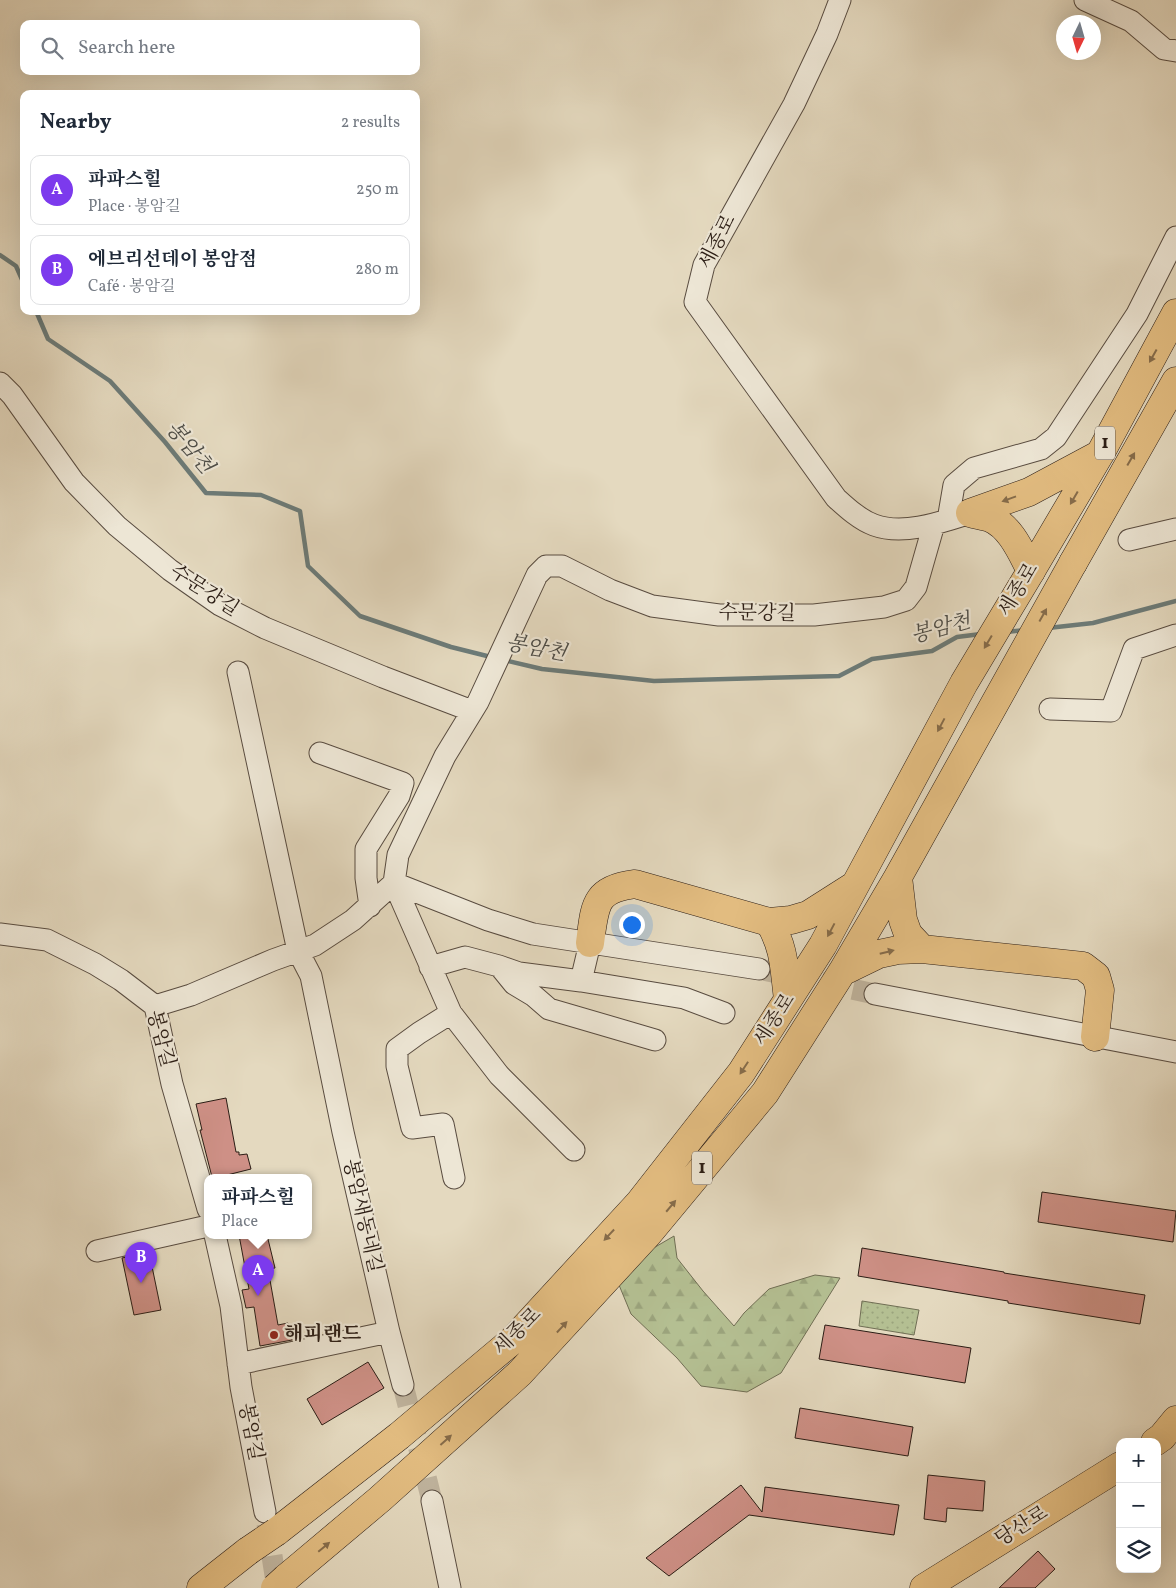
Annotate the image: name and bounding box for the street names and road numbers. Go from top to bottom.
street label: 세종로 [692,210,744,274]
road number: 1 [1095,426,1115,459]
street label: 수문강길 [164,558,244,624]
street label: 세종로 [992,558,1046,622]
street label: 수문강길 [718,599,796,629]
street label: 세종로 [747,988,803,1052]
street label: 봉암길 [139,1007,181,1071]
road number: 1 [692,1152,712,1184]
street label: 봉암새동네길 [335,1156,389,1276]
street label: 세종로 [488,1302,548,1362]
street label: 봉암길 [231,1401,269,1463]
street label: 당산로 [990,1500,1054,1554]

